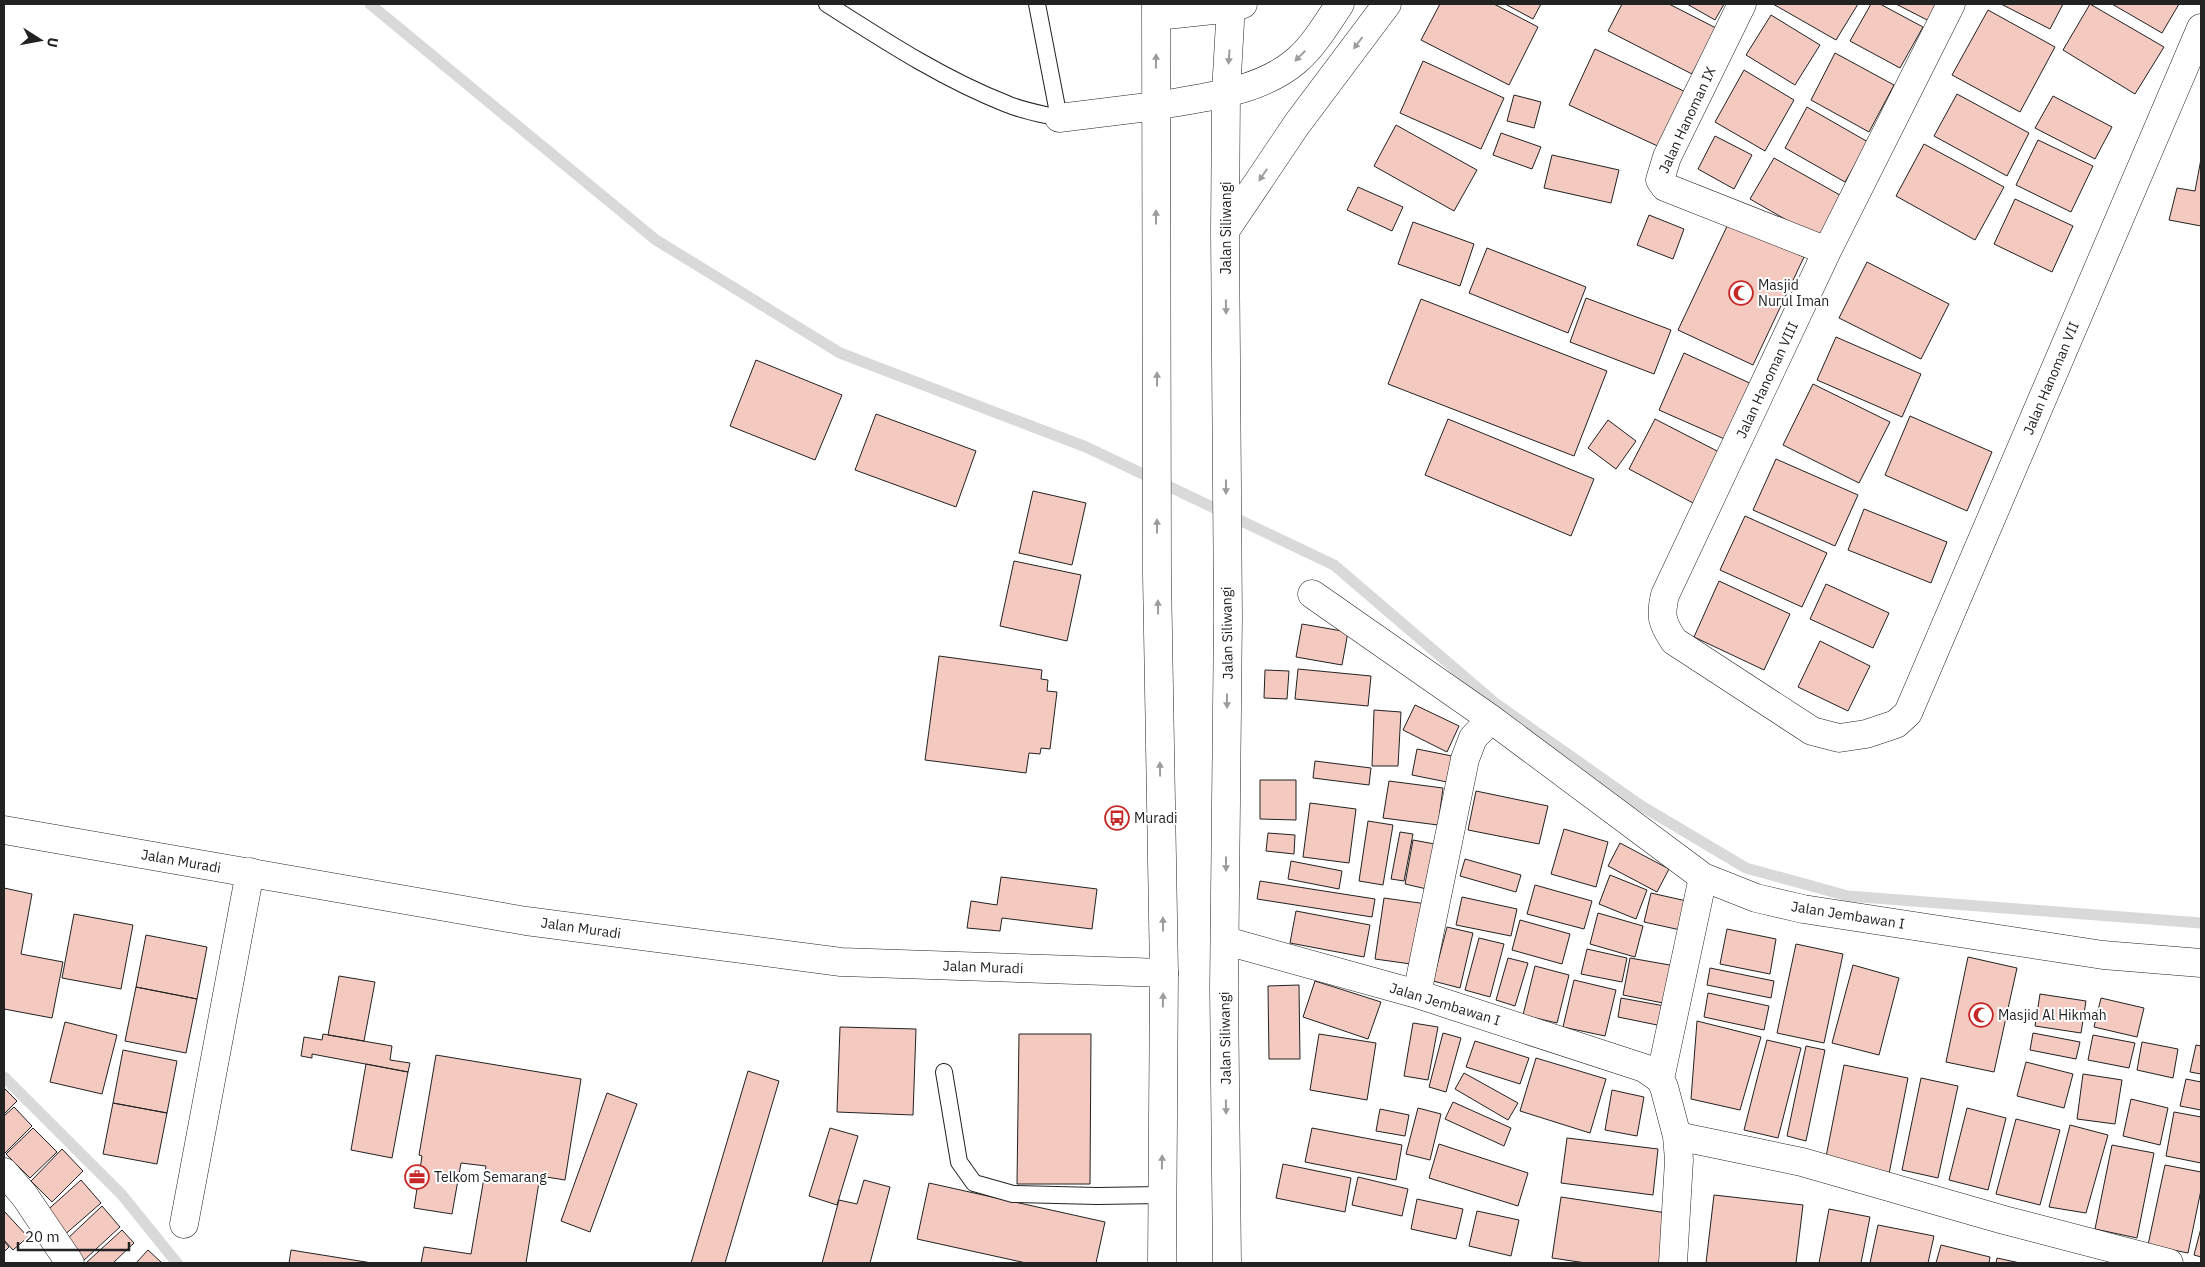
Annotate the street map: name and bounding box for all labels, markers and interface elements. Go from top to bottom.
north arrow [15,15,65,65]
text: U [43,36,63,49]
one-way arrow [1353,36,1363,50]
one-way arrow [1224,49,1232,65]
one-way arrow [1295,50,1307,62]
one-way arrow [1152,53,1160,69]
street label: Jalan Hanoman IX [1654,64,1720,176]
one-way arrow [1258,168,1268,181]
street label: Jalan Siliwangi [1217,181,1235,275]
one-way arrow [1152,209,1160,225]
place label: Masjid Nurul Iman [1758,276,1829,310]
mosque icon: Masjid Nurul Iman [1728,280,1754,306]
one-way arrow [1222,299,1230,315]
street label: Jalan Hanoman VIII [1732,319,1802,441]
street label: Jalan Hanoman VII [2019,319,2083,437]
one-way arrow [1153,371,1161,387]
one-way arrow [1222,479,1230,495]
one-way arrow [1153,518,1161,534]
street label: Jalan Siliwangi [1217,586,1237,680]
one-way arrow [1154,598,1162,614]
one-way arrow [1223,693,1231,709]
one-way arrow [1156,761,1164,777]
bus stop icon: Muradi [1104,805,1130,831]
place label: Muradi [1134,809,1178,827]
street label: Jalan Muradi [140,845,222,877]
one-way arrow [1222,856,1230,872]
street label: Jalan Jembawan I [1790,897,1906,933]
street label: Jalan Muradi [540,913,622,943]
one-way arrow [1159,916,1167,932]
street label: Jalan Muradi [942,957,1024,977]
street label: Jalan Jembawan I [1388,979,1502,1029]
one-way arrow [1159,991,1167,1007]
street label: Jalan Siliwangi [1215,991,1235,1085]
mosque icon: Masjid Al Hikmah [1968,1002,1994,1028]
place label: Masjid Al Hikmah [1998,1006,2107,1024]
one-way arrow [1222,1099,1230,1115]
one-way arrow [1158,1154,1166,1170]
office icon: Telkom Semarang [404,1164,430,1190]
place label: Telkom Semarang [434,1168,547,1186]
scale bar [18,1220,129,1252]
text: 20 m [25,1227,60,1246]

